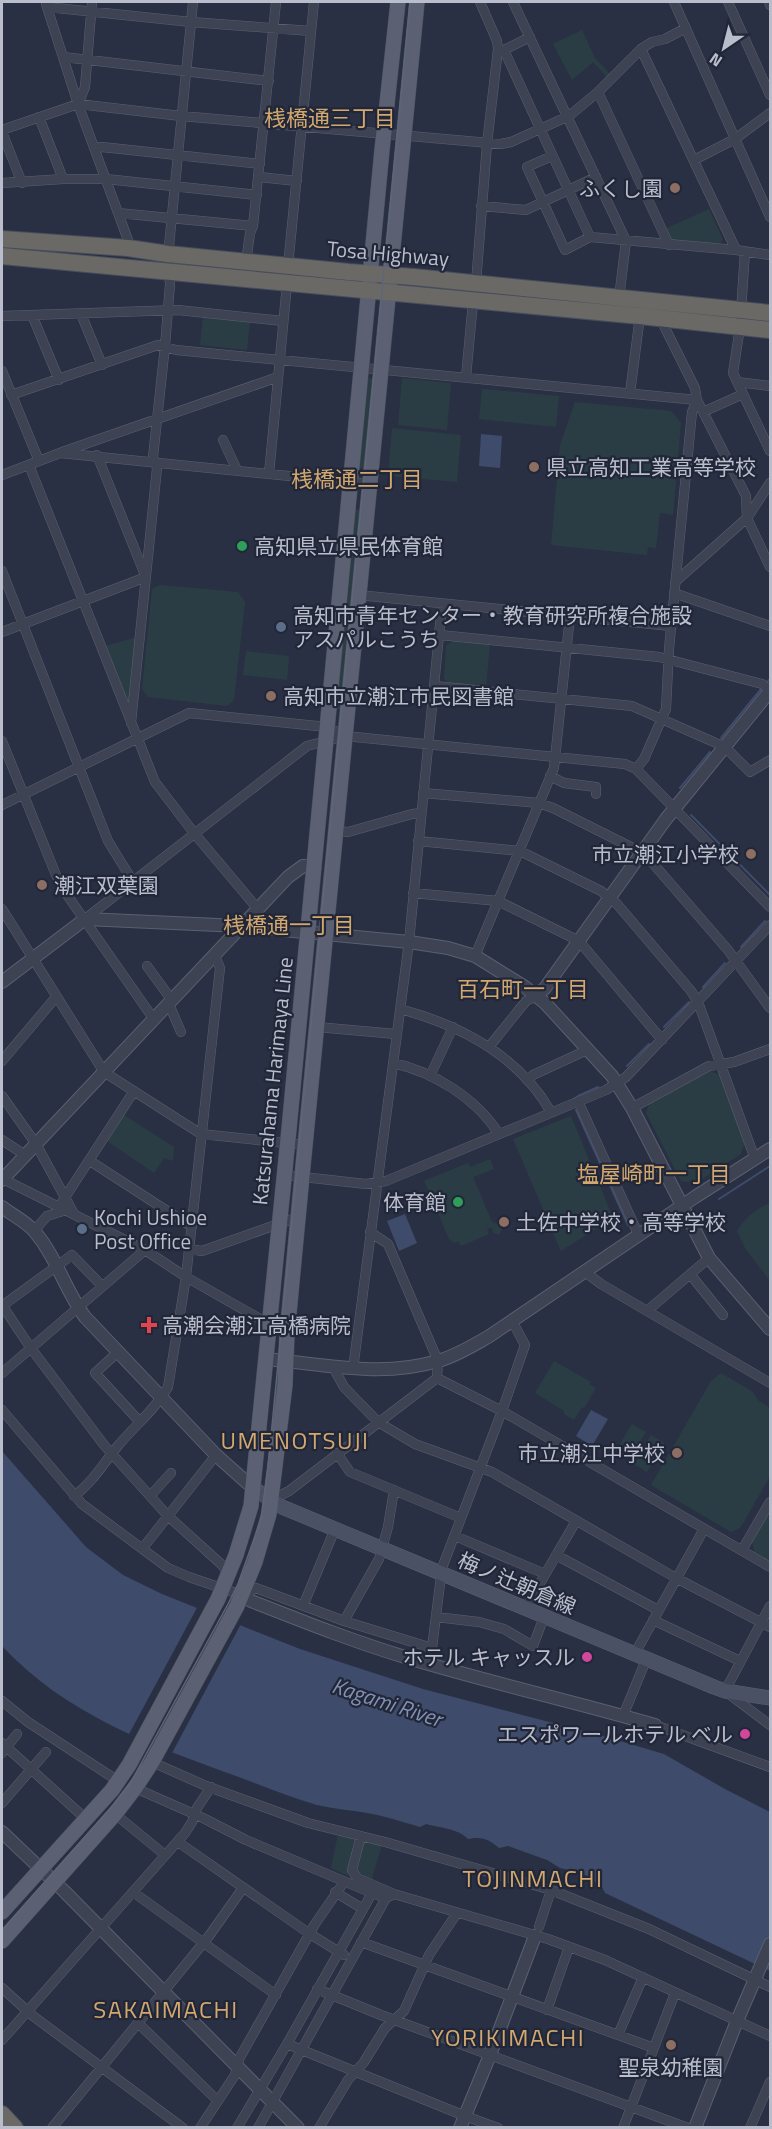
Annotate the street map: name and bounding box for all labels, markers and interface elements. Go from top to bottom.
north arrow [694,18,754,78]
text: N [704,47,727,73]
district label: 桟橋通三丁目 [264,101,396,135]
place label: ふくし園 [579,172,663,204]
marker: ふくし園 [668,181,682,195]
street label: Tosa Highway [326,232,450,274]
place label: 県立高知工業高等学校 [546,451,756,483]
marker: 県立高知工業高等学校 [527,460,541,474]
district label: 桟橋通二丁目 [291,462,423,496]
place label: 高知県立県民体育館 [254,530,443,562]
marker: 高知県立県民体育館 [235,539,249,553]
place label: 高知市青年センター・教育研究所複合施設 アスパルこうち [293,599,692,655]
marker: 高知市青年センター・教育研究所複合施設 アスパルこうち [274,620,288,634]
place label: 高知市立潮江市民図書館 [283,680,514,712]
marker: 高知市立潮江市民図書館 [264,689,278,703]
place label: 市立潮江小学校 [592,838,739,870]
marker: 市立潮江小学校 [744,847,758,861]
place label: 潮江双葉園 [54,869,159,901]
marker: 潮江双葉園 [35,878,49,892]
district label: 桟橋通一丁目 [223,908,355,942]
street label: Katsurahama Harimaya Line [243,955,301,1207]
district label: 百石町一丁目 [457,972,589,1006]
district label: 塩屋崎町一丁目 [577,1157,731,1191]
place label: 体育館 [383,1186,446,1218]
marker: 体育館 [451,1195,465,1209]
place label: Kochi Ushioe Post Office [94,1201,207,1257]
place label: 土佐中学校・高等学校 [516,1206,726,1238]
marker: 土佐中学校・高等学校 [497,1215,511,1229]
marker: Kochi Ushioe Post Office [75,1222,89,1236]
place label: 高潮会潮江高橋病院 [162,1309,351,1341]
marker: 高潮会潮江高橋病院 [140,1316,158,1334]
district label: UMENOTSUJI [220,1422,370,1458]
place label: 市立潮江中学校 [518,1437,665,1469]
marker: 市立潮江中学校 [670,1446,684,1460]
street label: 梅ノ辻朝倉線 [453,1544,581,1622]
place label: ホテル キャッスル [402,1641,575,1673]
marker: ホテル キャッスル [580,1650,594,1664]
water label: Kagami River [328,1668,449,1737]
place label: エスポワールホテル ベル [497,1718,733,1750]
marker: エスポワールホテル ベル [738,1727,752,1741]
district label: TOJINMACHI [463,1860,603,1896]
district label: SAKAIMACHI [93,1991,239,2027]
district label: YORIKIMACHI [431,2019,585,2055]
marker: 聖泉幼稚園 [664,2038,678,2052]
place label: 聖泉幼稚園 [619,2051,724,2083]

